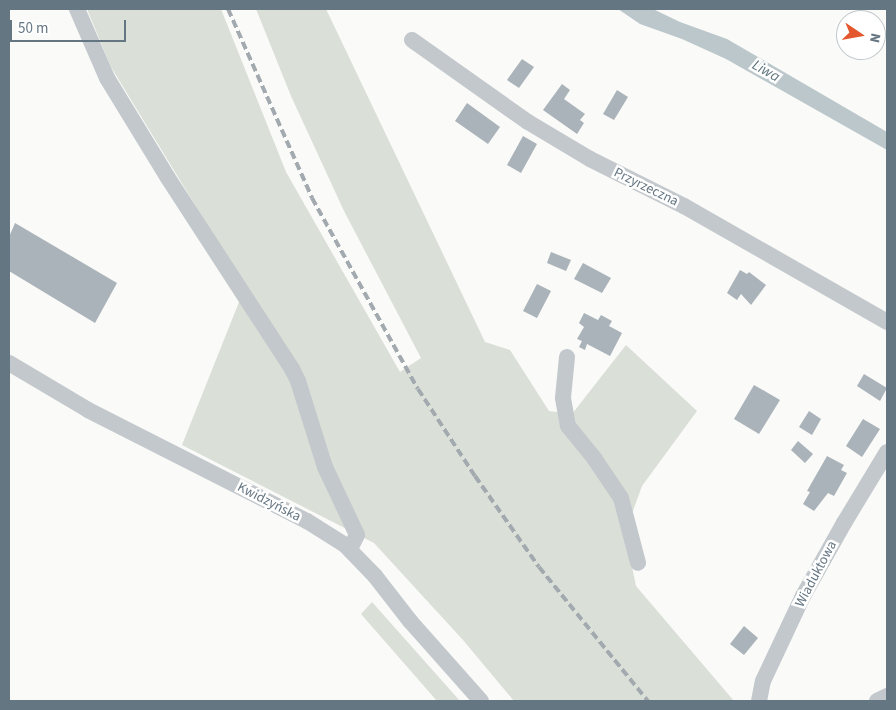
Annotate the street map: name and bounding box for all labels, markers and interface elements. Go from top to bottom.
scale bar [12,10,129,42]
north arrow [836,10,886,60]
text: 50 m [18,18,48,39]
text: N [864,31,885,45]
water label: Liwa [749,56,783,86]
street label: Przyrzeczna [611,164,681,210]
street label: Kwidzyńska [234,479,304,525]
street label: Wiaduktowa [792,538,840,610]

